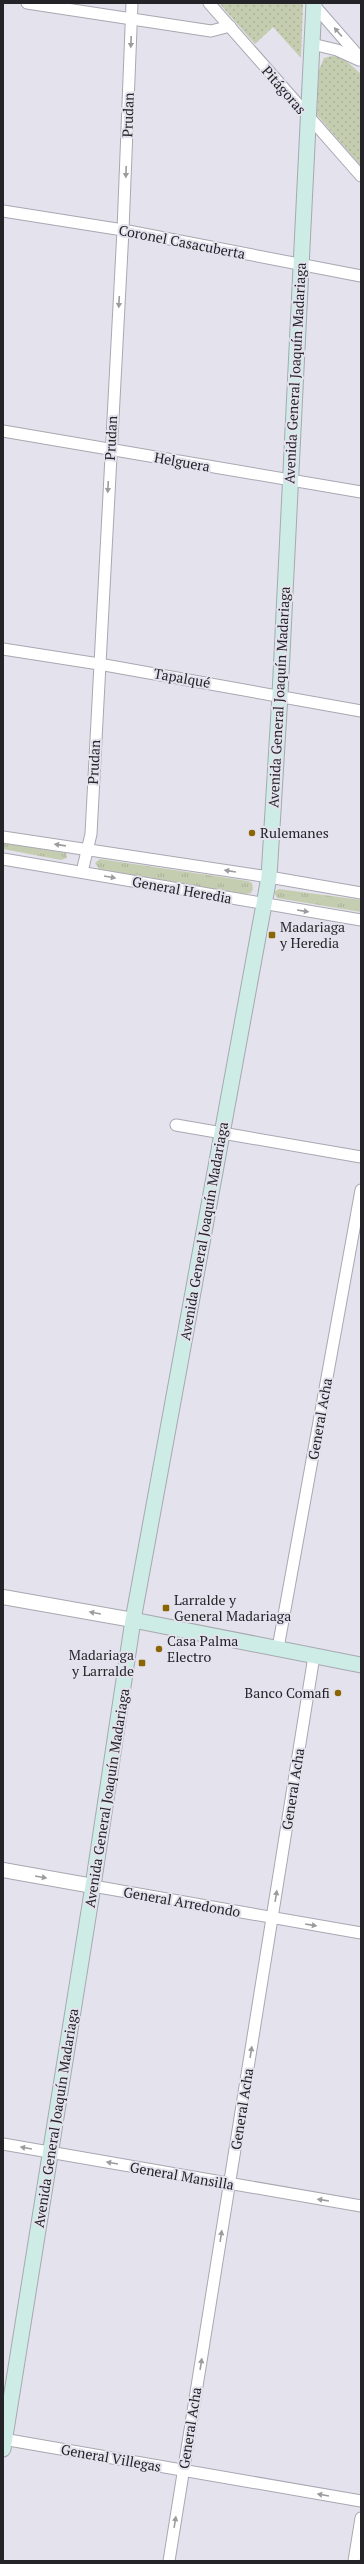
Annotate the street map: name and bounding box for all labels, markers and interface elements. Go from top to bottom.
one-way arrow [333,26,342,37]
one-way arrow [127,36,134,48]
street label: Pitágoras [258,61,311,118]
street label: Prudan [117,92,138,138]
one-way arrow [122,166,129,178]
street label: Coronel Casacuberta [117,220,247,263]
street label: Avenida General Joaquín Madariaga [279,262,310,484]
one-way arrow [115,296,122,308]
street label: Prudan [100,414,121,461]
street label: Helguera [153,447,211,476]
one-way arrow [105,481,112,493]
street label: Avenida General Joaquín Madariaga [263,586,294,808]
street label: Tapalqué [152,663,212,692]
street label: Prudan [83,738,104,785]
place label: Rulemanes [260,823,329,842]
marker: Rulemanes [247,828,257,838]
one-way arrow [54,842,66,848]
one-way arrow [224,868,236,874]
street label: General Heredia [131,871,233,908]
one-way arrow [104,875,117,881]
one-way arrow [296,908,309,914]
place label: Madariaga y Heredia [279,917,345,952]
marker: Madariaga y Heredia [267,930,277,940]
street label: Avenida General Joaquín Madariaga [175,1120,232,1342]
street label: General Acha [303,1377,336,1461]
place label: Larralde y General Madariaga [174,1590,291,1625]
marker: Larralde y General Madariaga [161,1603,171,1613]
one-way arrow [89,1610,101,1616]
place label: Casa Palma Electro [167,1631,238,1666]
marker: Casa Palma Electro [154,1644,164,1654]
place label: Madariaga y Larralde [69,1645,134,1680]
marker: Madariaga y Larralde [137,1658,147,1668]
place label: Banco Comafi [245,1683,330,1702]
street label: Avenida General Joaquín Madariaga [80,1687,133,1909]
marker: Banco Comafi [333,1688,343,1698]
street label: General Acha [277,1747,308,1831]
one-way arrow [35,1874,47,1880]
street label: General Arredondo [122,1882,242,1921]
one-way arrow [273,1890,279,1902]
one-way arrow [305,1922,317,1928]
street label: Avenida General Joaquín Madariaga [29,2007,82,2229]
one-way arrow [248,2046,254,2058]
street label: General Acha [226,2067,257,2151]
one-way arrow [20,2145,32,2151]
street label: General Mansilla [129,2157,236,2194]
one-way arrow [106,2160,118,2166]
one-way arrow [316,2197,329,2203]
one-way arrow [218,2229,224,2242]
one-way arrow [198,2358,204,2370]
street label: General Acha [174,2386,205,2470]
street label: General Villegas [59,2439,163,2476]
one-way arrow [316,2492,329,2498]
one-way arrow [172,2516,178,2529]

